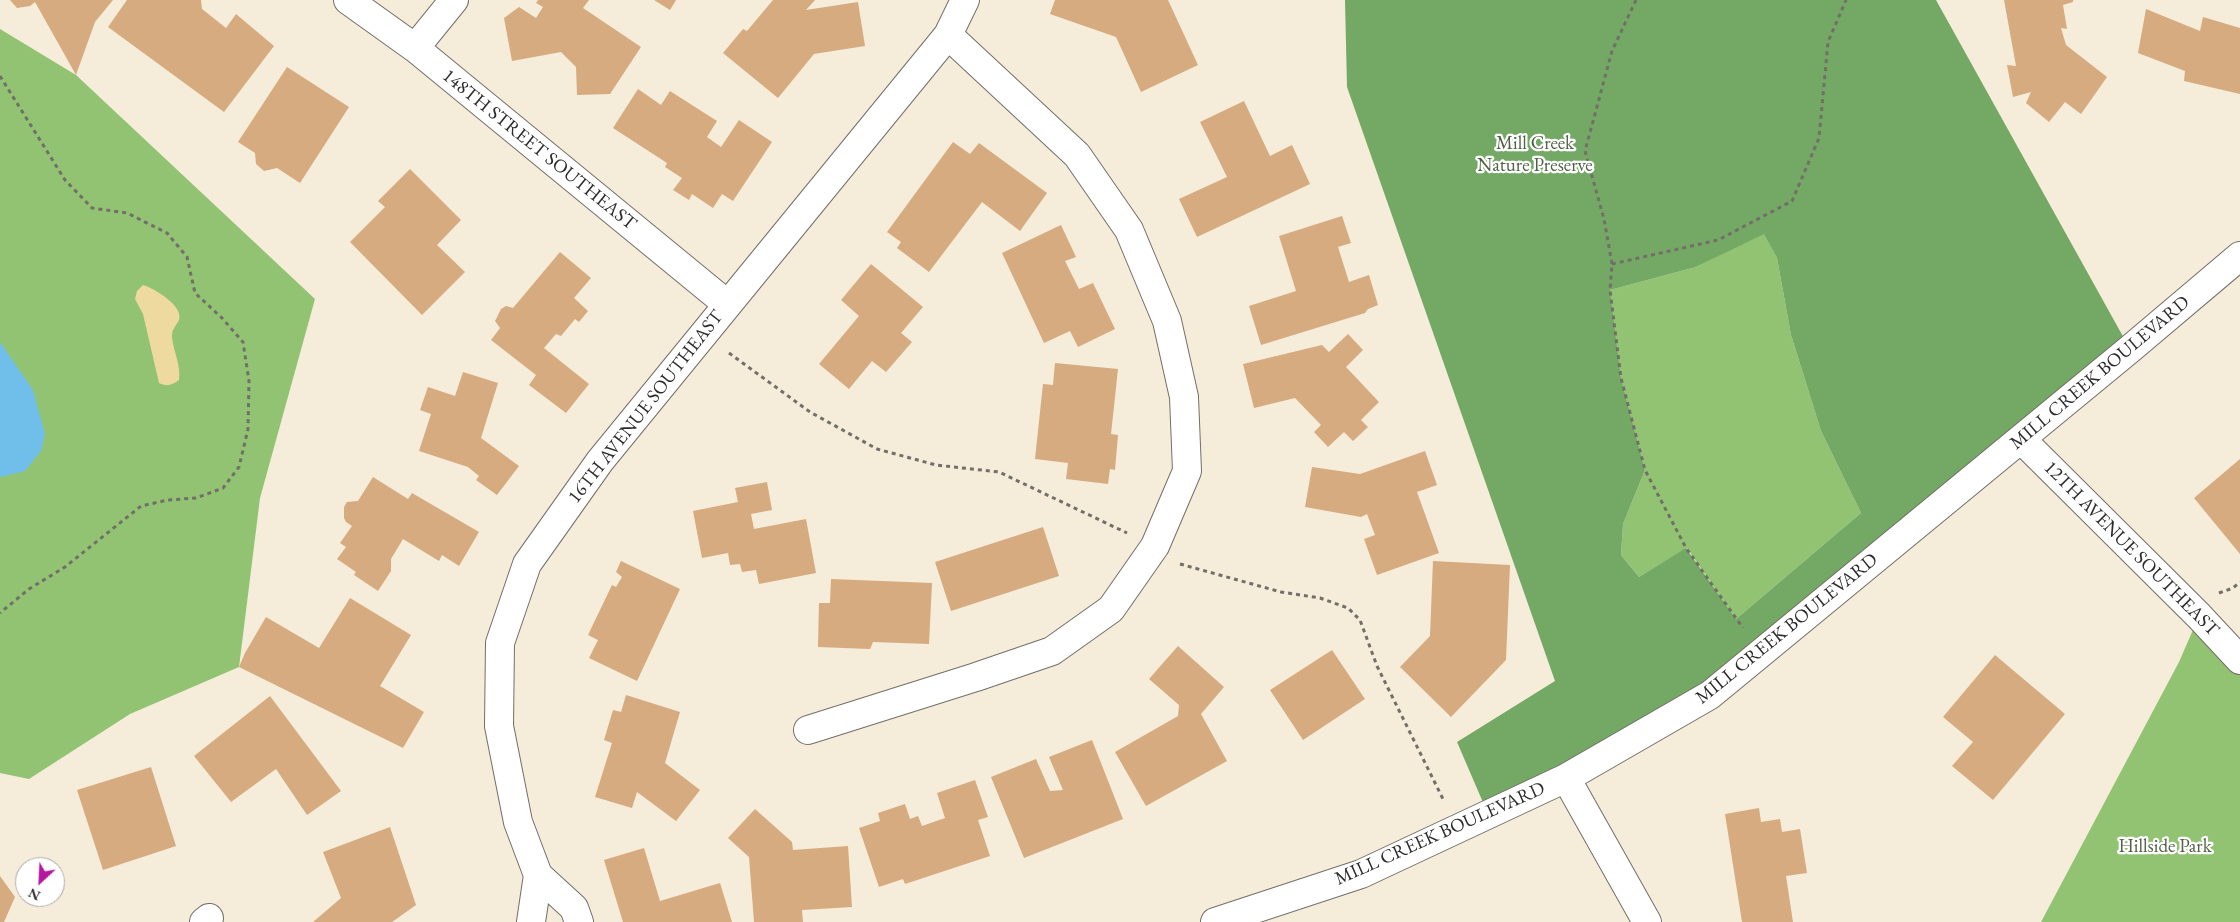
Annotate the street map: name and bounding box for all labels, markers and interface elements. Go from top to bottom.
street label: 148TH STREET SOUTHEAST [437,65,641,235]
park label: Mill Creek Nature Preserve [1477,133,1593,177]
street label: MILL CREEK BOULEVARD [2006,291,2194,455]
street label: 16TH AVENUE SOUTHEAST [564,306,728,508]
street label: 12TH AVENUE SOUTHEAST [2039,457,2223,641]
street label: MILL CREEK BOULEVARD [1691,549,1883,709]
street label: MILL CREEK BOULEVARD [1331,777,1549,891]
park label: Hillside Park [2118,836,2212,858]
north arrow [15,857,65,907]
text: N [25,884,43,905]

